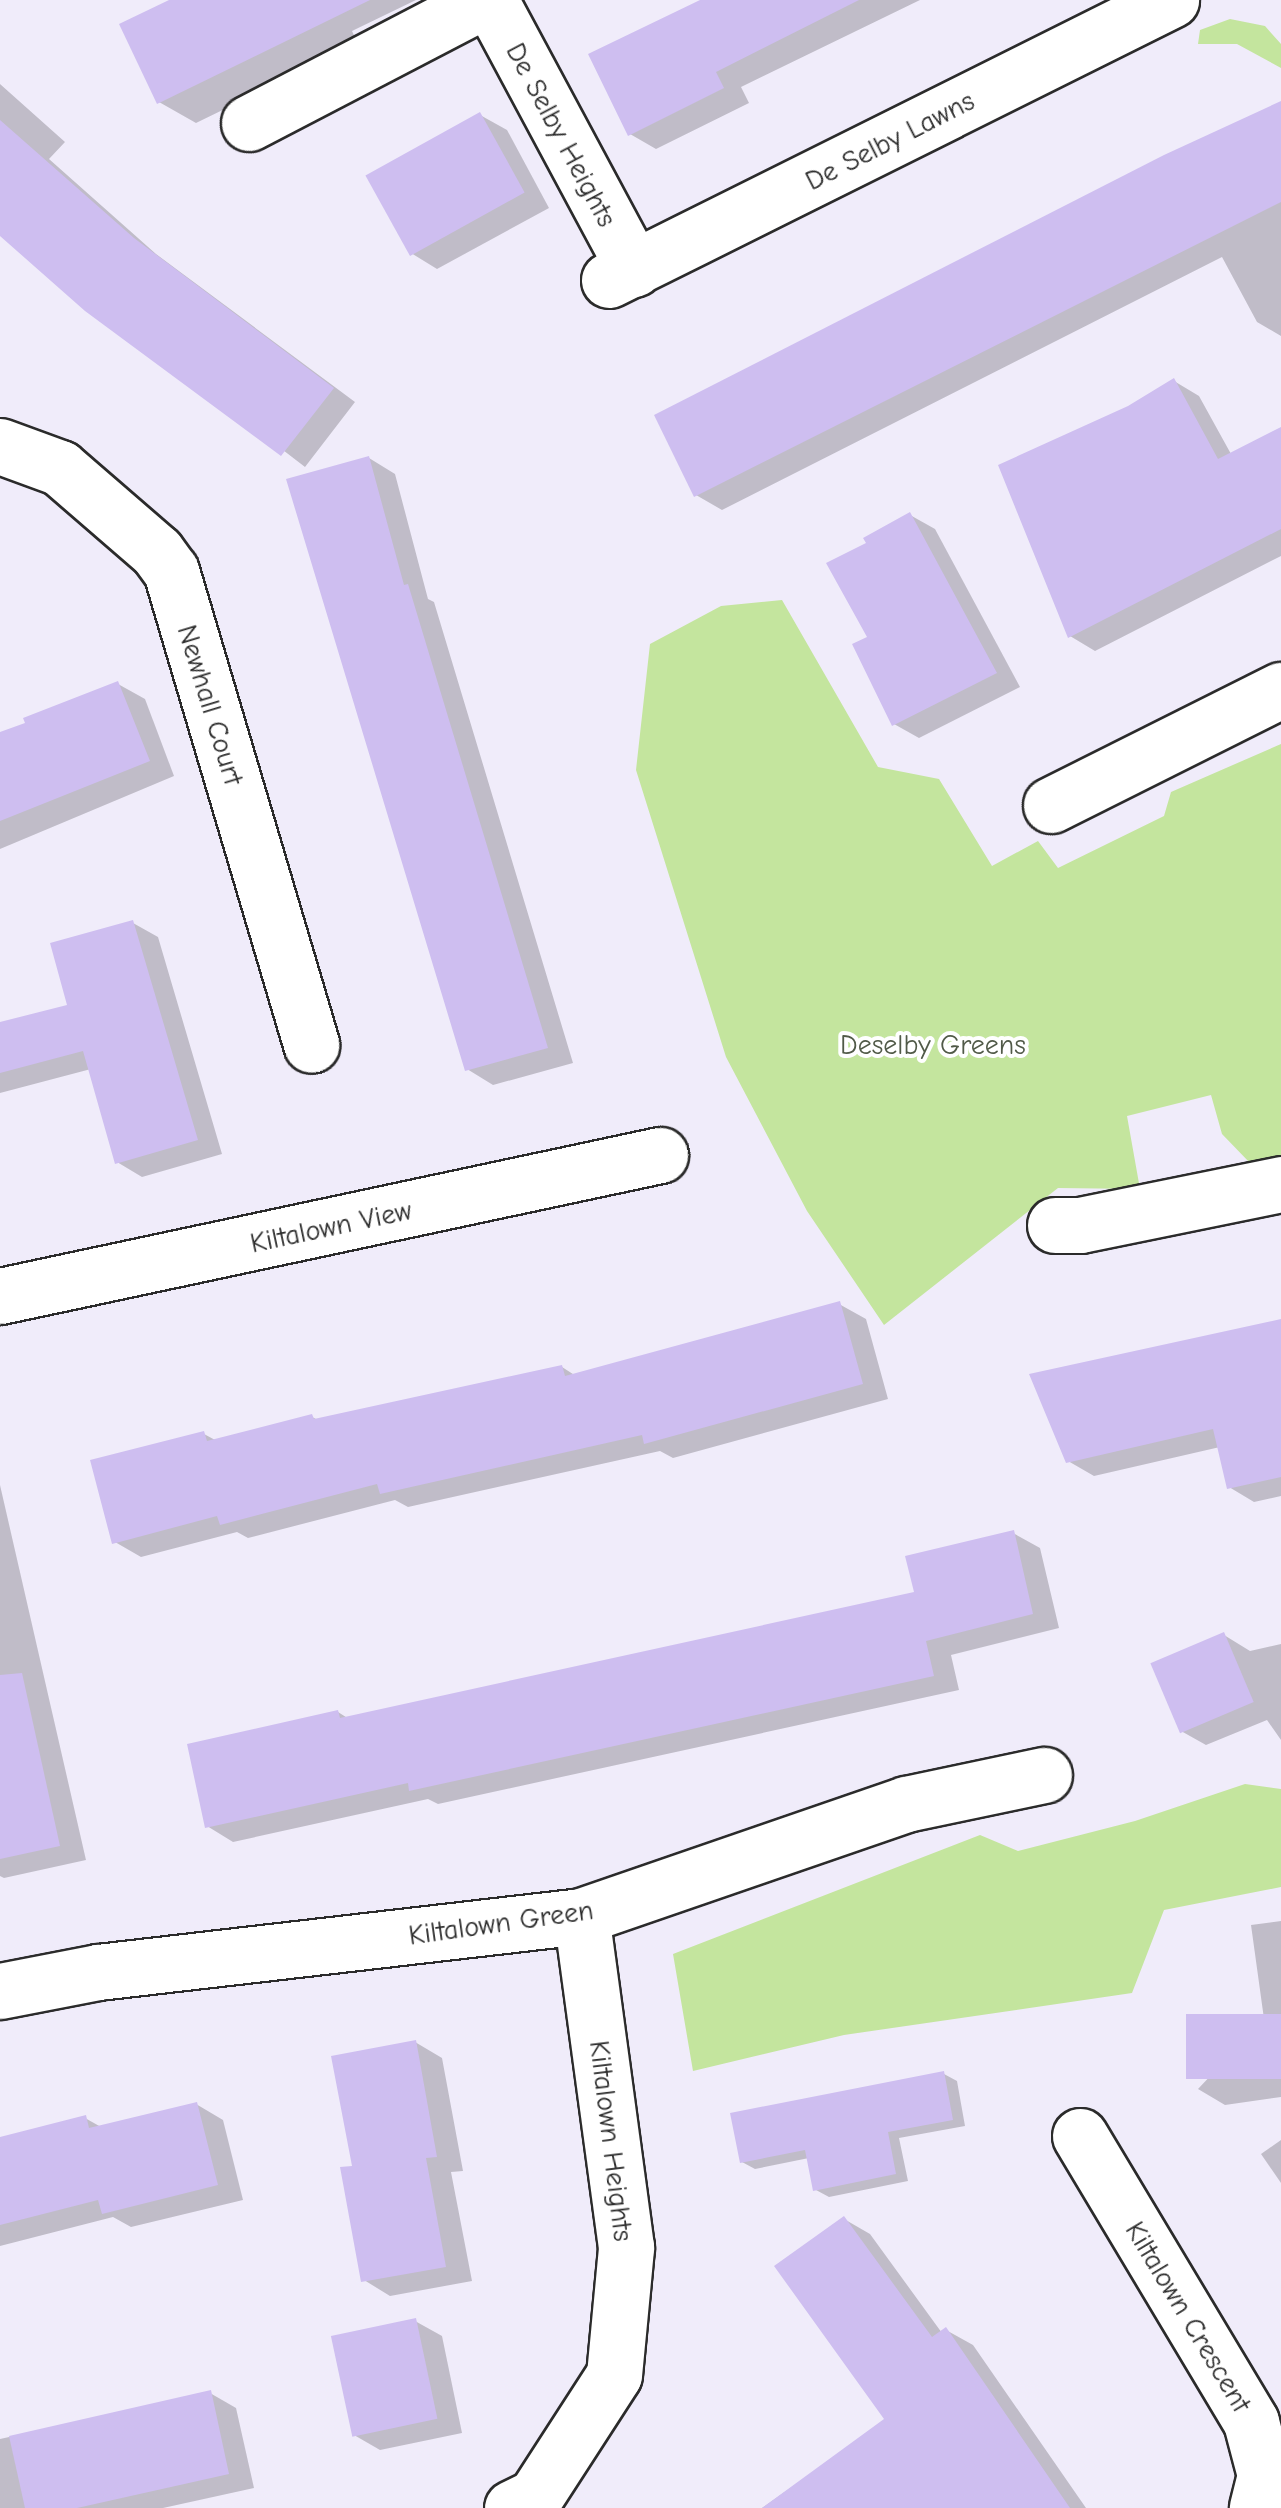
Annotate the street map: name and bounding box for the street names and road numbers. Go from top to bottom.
street label: De Selby Heights [498,37,624,233]
street label: De Selby Lawns [800,84,980,198]
street label: Newhall Court [170,621,250,789]
street label: Kiltalown View [247,1193,415,1261]
street label: Kiltalown Green [406,1893,596,1953]
street label: Kiltalown Heights [582,2039,640,2243]
street label: Kiltalown Crescent [1118,2216,1258,2418]

